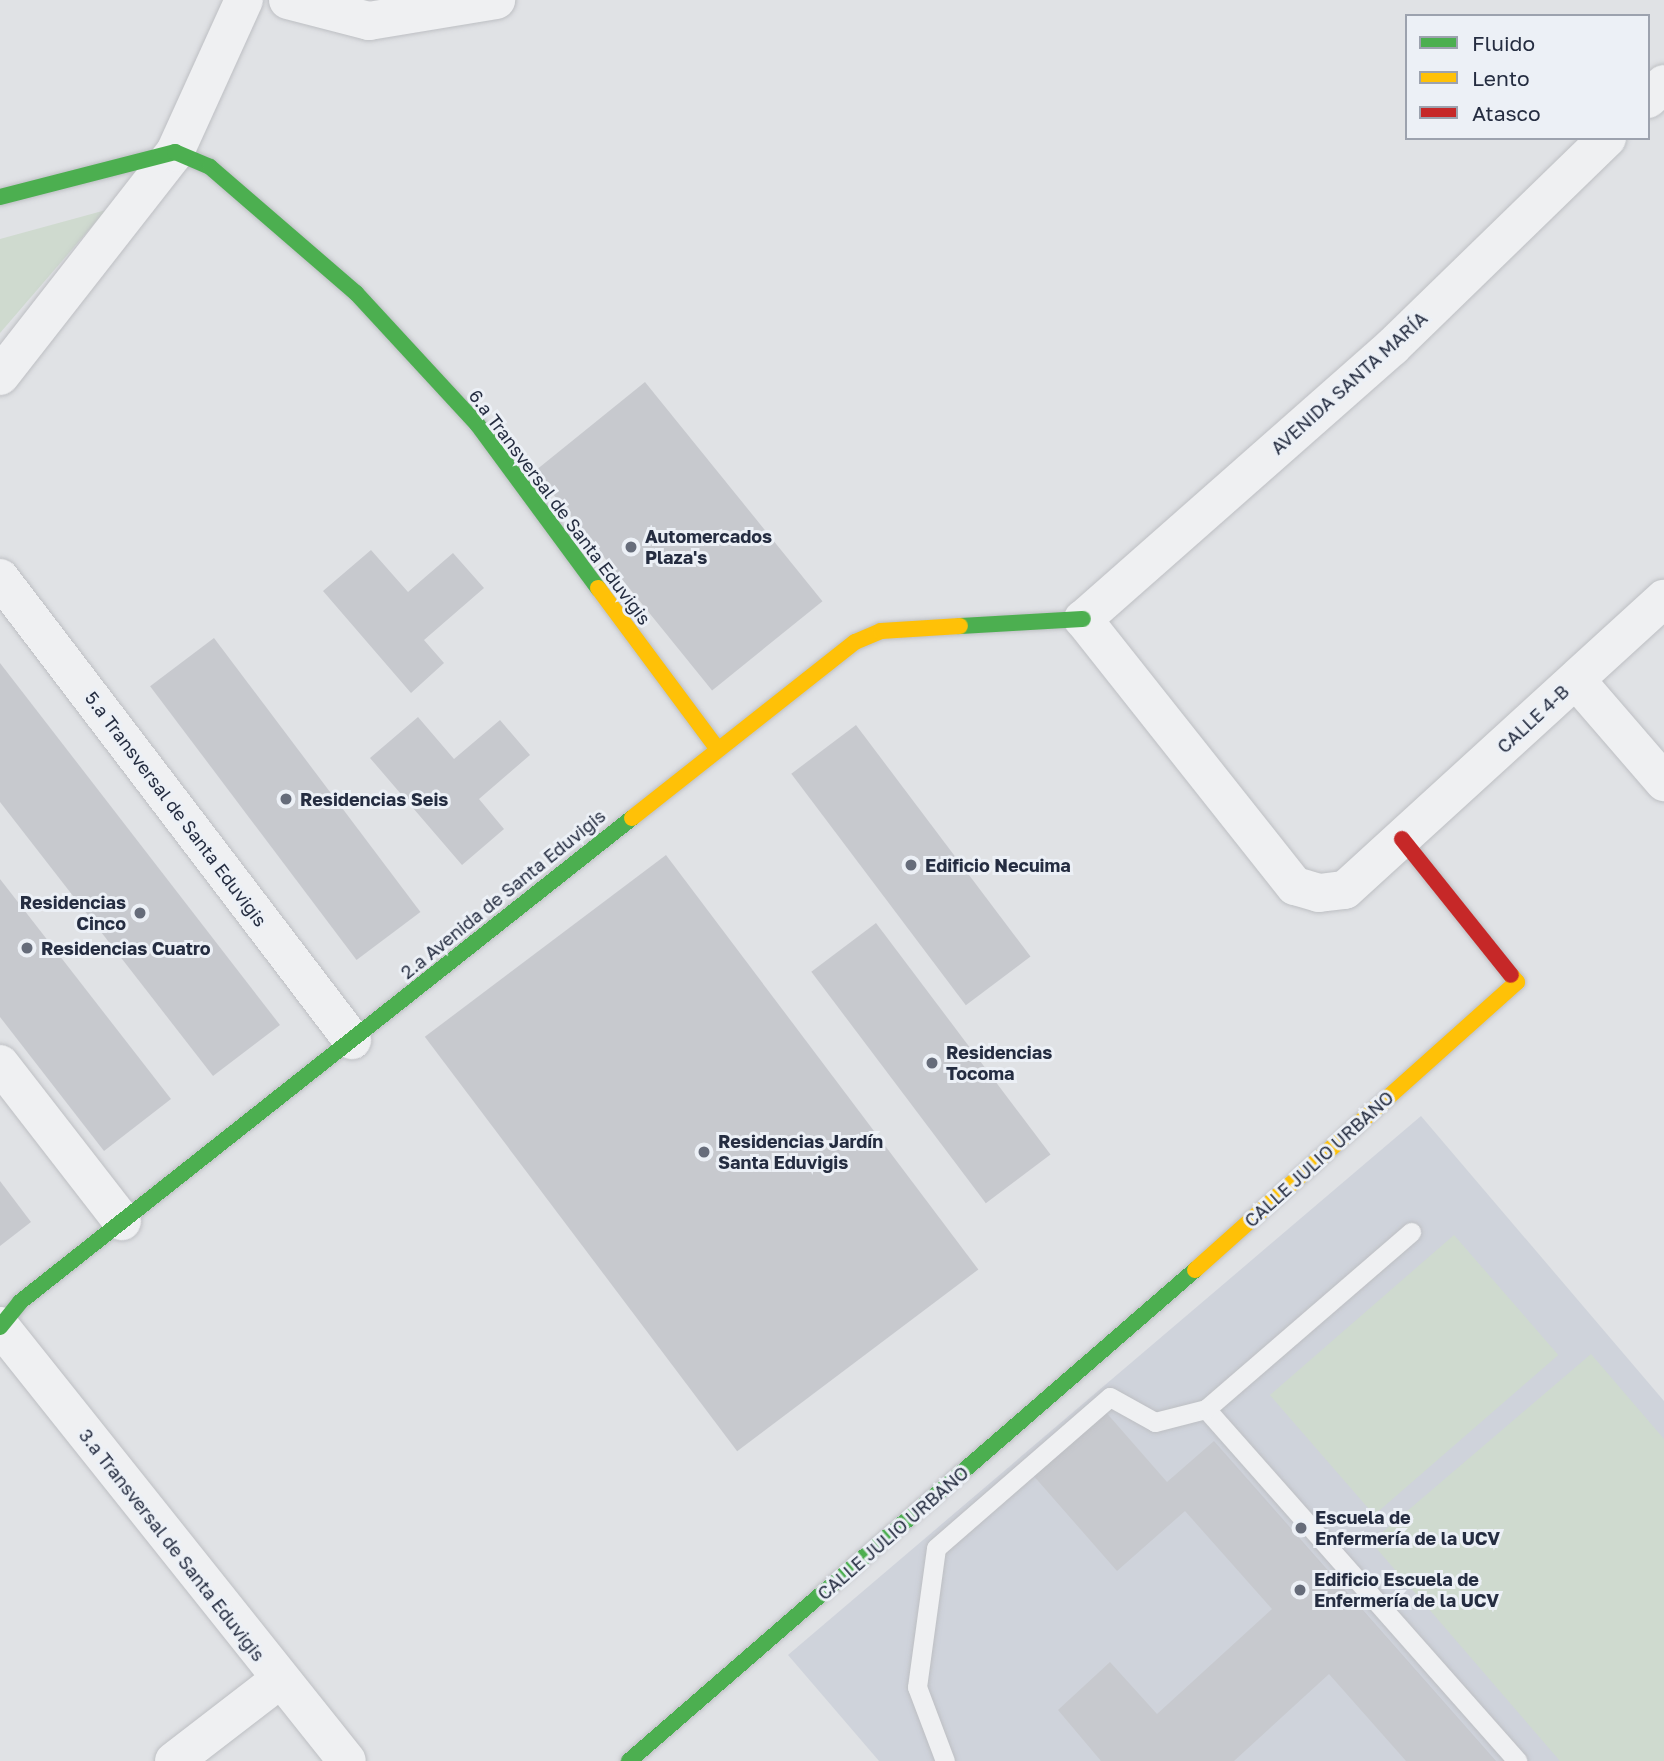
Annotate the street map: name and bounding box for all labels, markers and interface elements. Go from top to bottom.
legend [1405,14,1650,140]
text: Fluido [1472,30,1535,56]
text: Lento [1472,65,1530,91]
text: Atasco [1472,100,1541,126]
street label: AVENIDA SANTA MARÍA [1267,307,1431,459]
street label: 6.ª Transversal de Santa Eduvigis [464,385,656,629]
place label: Automercados Plaza's [645,526,772,568]
marker: Automercados Plaza's [623,539,639,555]
street label: CALLE 4-B [1493,680,1573,758]
street label: 5.ª Transversal de Santa Eduvigis [81,687,271,931]
place label: Residencias Seis [300,788,448,810]
marker: Residencias Seis [278,791,294,807]
street label: 2.ª Avenida de Santa Eduvigis [396,805,610,983]
place label: Edificio Necuima [925,854,1071,876]
marker: Edificio Necuima [903,857,919,873]
place label: Residencias Cinco [20,892,126,934]
marker: Residencias Cinco [132,905,148,921]
place label: Residencias Cuatro [41,937,210,959]
marker: Residencias Cuatro [19,940,35,956]
place label: Residencias Tocoma [946,1042,1052,1084]
marker: Residencias Tocoma [924,1055,940,1071]
street label: CALLE JULIO URBANO [1240,1086,1398,1232]
place label: Residencias Jardín Santa Eduvigis [718,1131,883,1174]
marker: Residencias Jardín Santa Eduvigis [696,1144,712,1160]
street label: 3.ª Transversal de Santa Eduvigis [75,1425,269,1665]
street label: CALLE JULIO URBANO [813,1462,973,1604]
place label: Escuela de Enfermería de la UCV [1315,1507,1500,1550]
marker: Escuela de Enfermería de la UCV [1293,1520,1309,1536]
place label: Edificio Escuela de Enfermería de la UCV [1314,1569,1499,1612]
marker: Edificio Escuela de Enfermería de la UCV [1292,1582,1308,1598]

